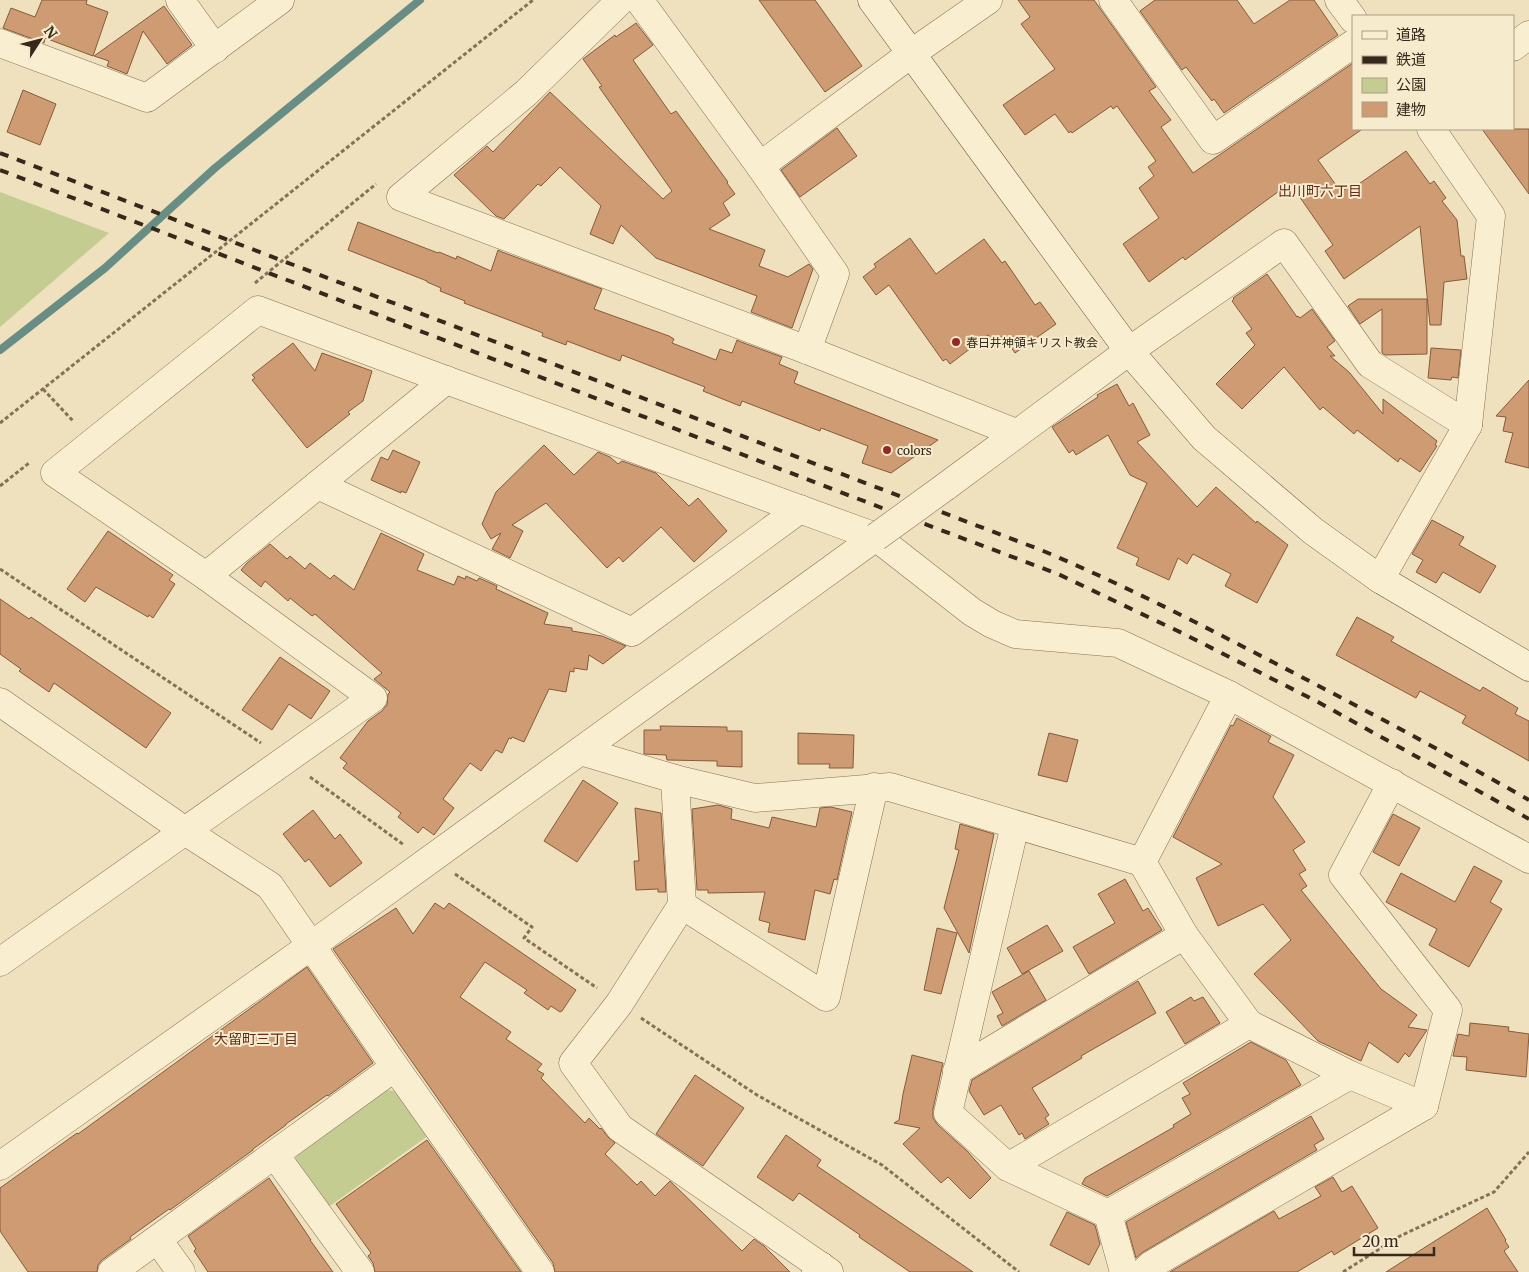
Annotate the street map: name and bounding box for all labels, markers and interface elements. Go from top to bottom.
north arrow [15,15,65,65]
legend [1352,15,1514,130]
text: N [40,23,61,42]
text: 道路 [1396,25,1426,44]
text: 鉄道 [1396,50,1426,69]
text: 公園 [1396,75,1426,94]
text: 建物 [1396,100,1426,119]
district label: 出川町六丁目 [1278,182,1362,200]
place label: 春日井神領キリスト教会 [966,335,1098,350]
marker: 春日井神領キリスト教会 [950,336,962,348]
place label: colors [897,443,932,458]
marker: colors [881,444,893,456]
district label: 大留町三丁目 [214,1030,298,1048]
scale bar [1354,1224,1434,1256]
text: 20 m [1362,1232,1399,1251]

